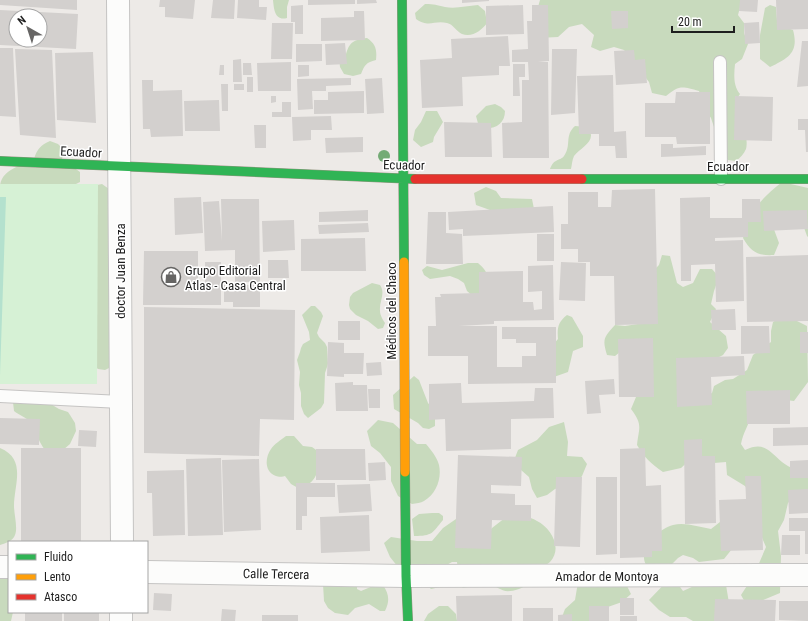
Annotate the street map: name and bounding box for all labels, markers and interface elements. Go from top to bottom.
north arrow [8,8,48,48]
scale bar [672,8,734,34]
text: N [15,13,29,28]
text: 20 m [678,15,702,29]
street label: Ecuador [60,143,102,161]
street label: Ecuador [383,157,425,173]
street label: Ecuador [707,159,749,174]
street label: doctor Juan Benza [113,223,128,319]
street label: Médicos del Chaco [384,262,399,360]
place label: Grupo Editorial Atlas - Casa Central [185,263,286,293]
shop icon: Grupo Editorial Atlas - Casa Central [160,266,182,288]
legend [8,541,148,613]
text: Fluido [44,550,73,564]
street label: Calle Tercera [243,566,309,582]
street label: Amador de Montoya [555,569,659,584]
text: Lento [44,570,71,584]
text: Atasco [44,590,77,604]

